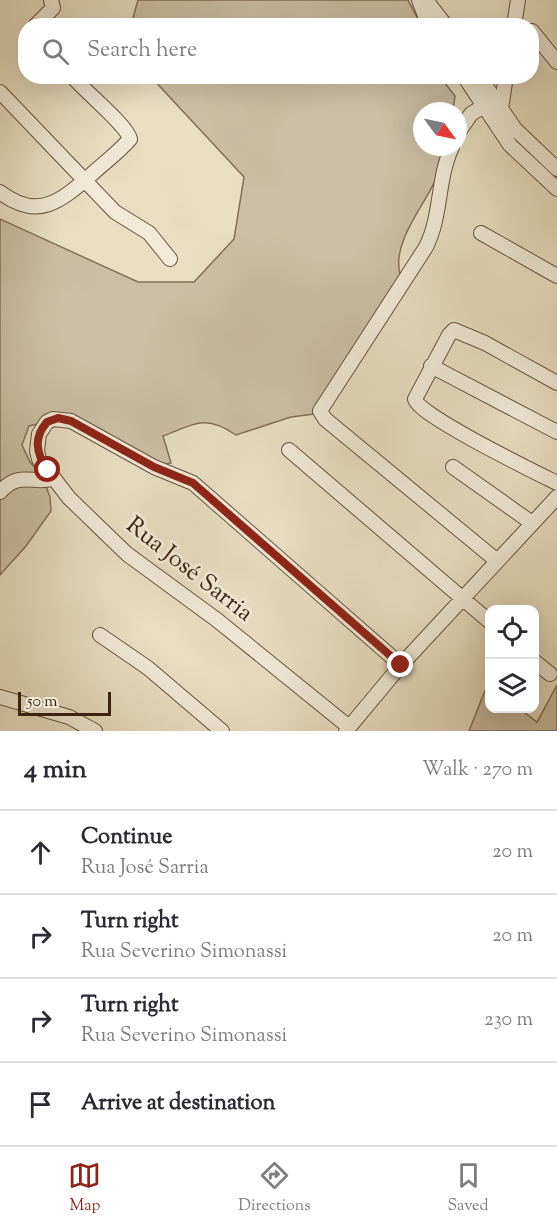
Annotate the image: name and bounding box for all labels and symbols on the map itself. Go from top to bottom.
north arrow [413,102,467,156]
route start [34,456,60,482]
street label: Rua José Sarria [118,509,260,631]
route end [387,651,413,677]
scale bar [18,689,111,716]

